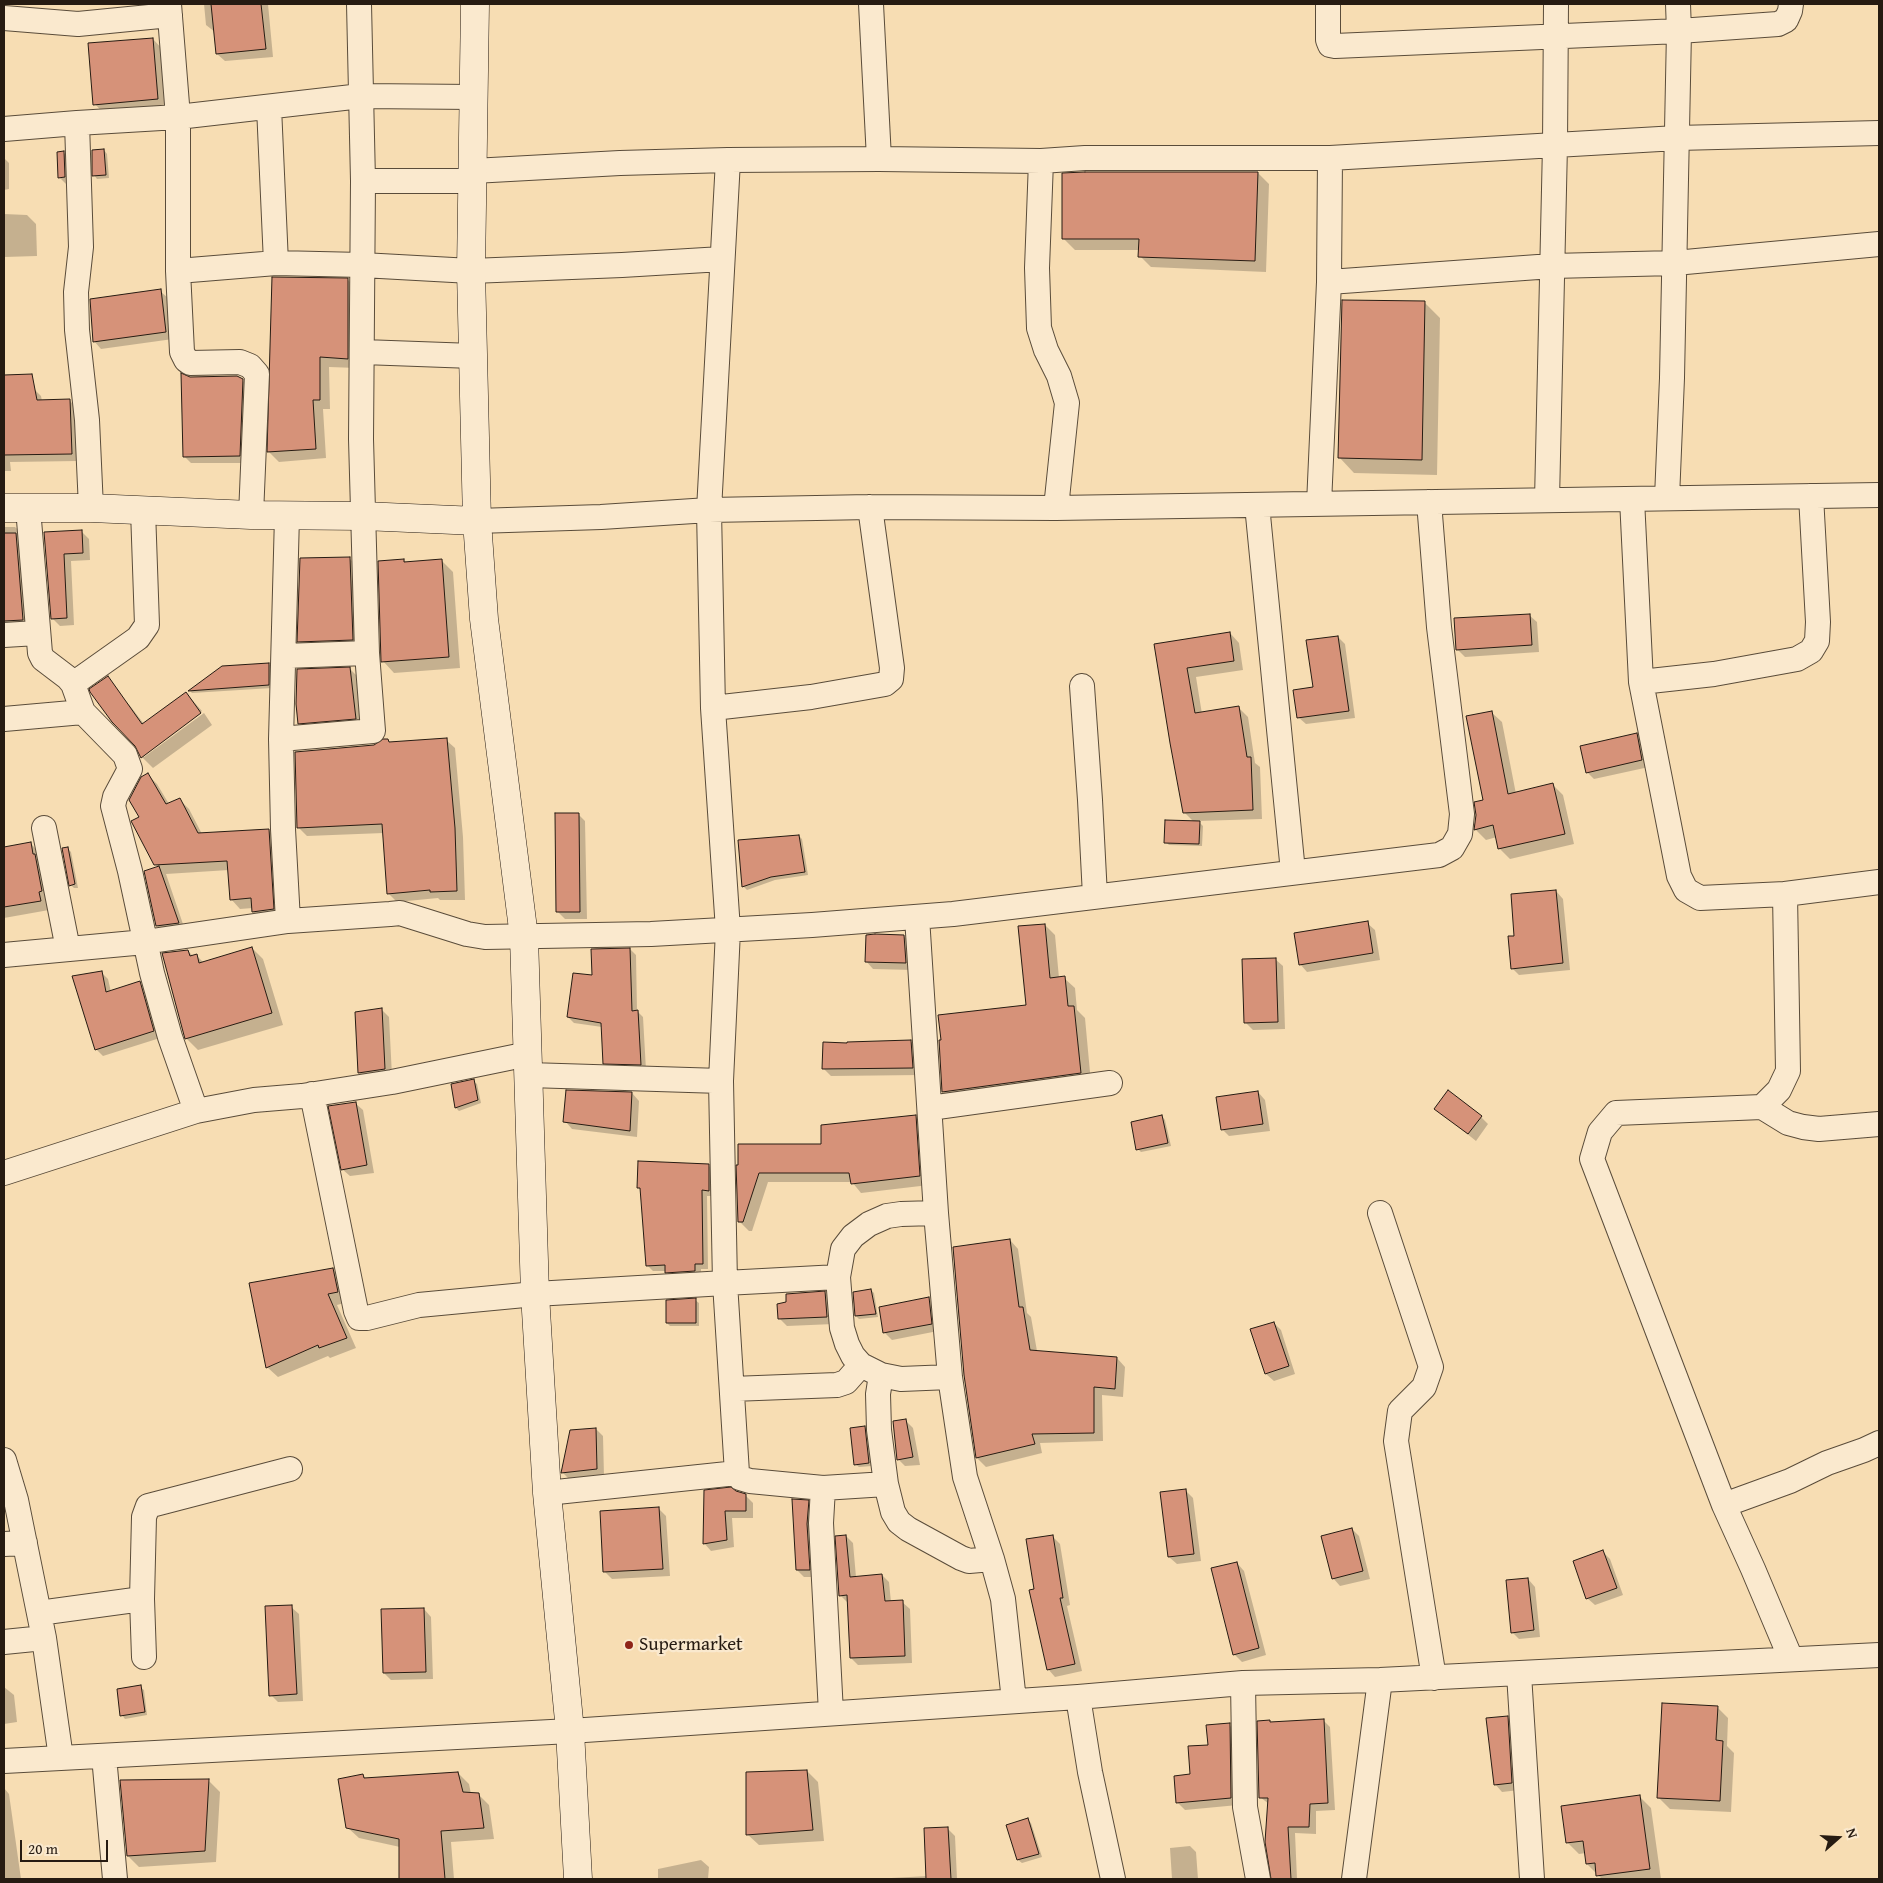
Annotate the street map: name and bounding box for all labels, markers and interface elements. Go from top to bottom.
place label: Supermarket [639,1634,743,1656]
marker: Supermarket [623,1639,635,1651]
north arrow [1813,1813,1863,1863]
text: N [1841,1825,1863,1841]
scale bar [22,1830,110,1862]
text: 20 m [28,1838,58,1859]

